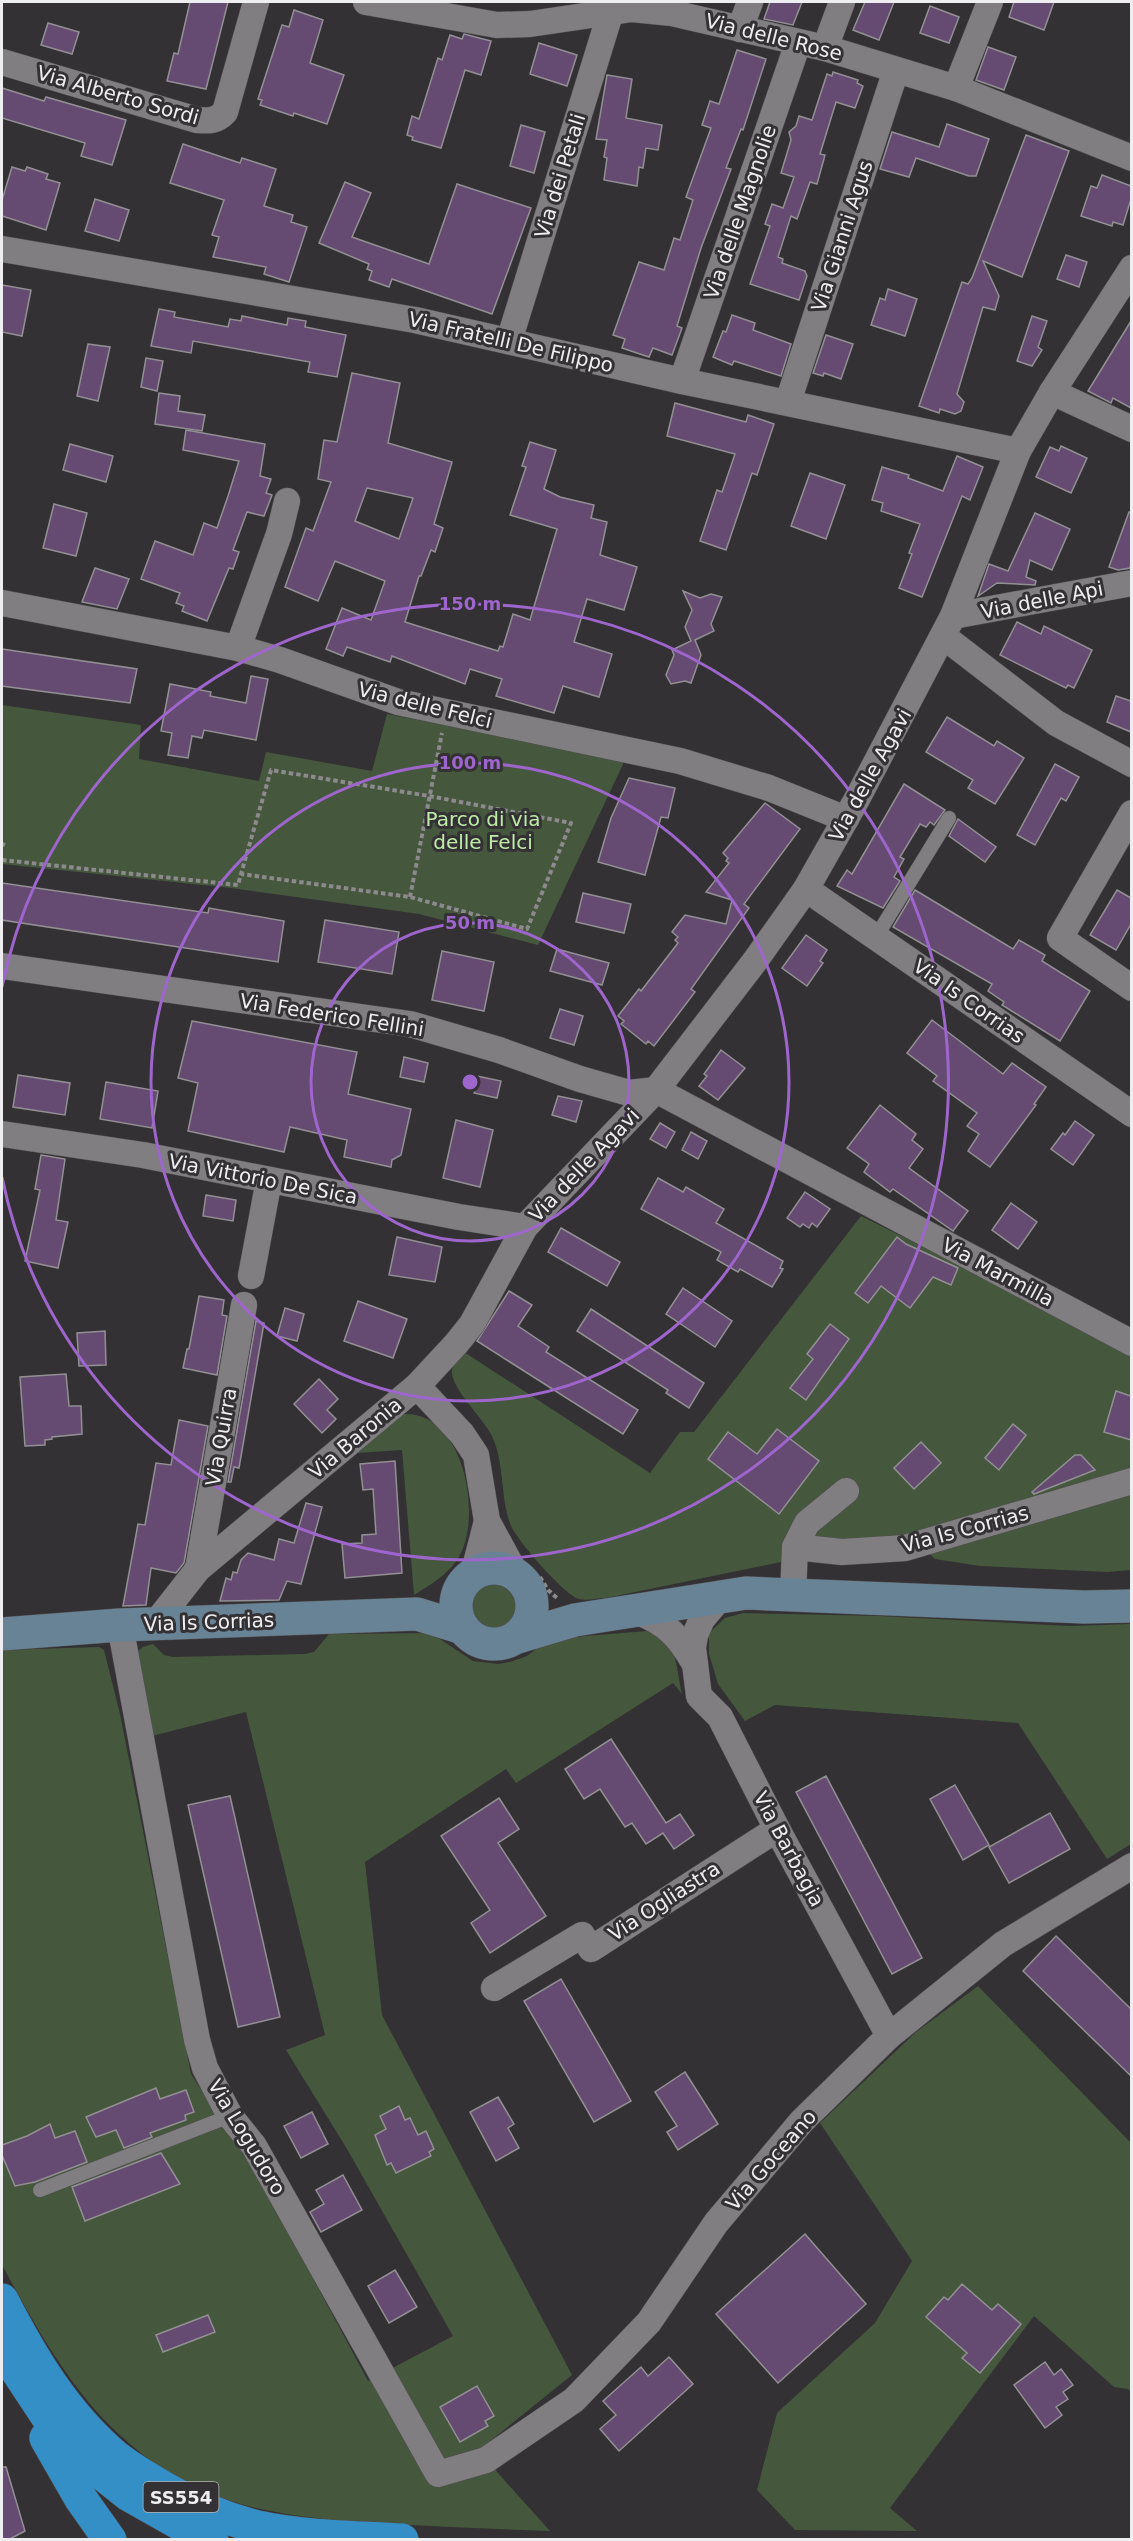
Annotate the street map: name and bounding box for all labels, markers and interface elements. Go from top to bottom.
street label: Via delle Rose [703,8,845,66]
street label: Via Alberto Sordi [34,60,202,130]
street label: Via dei Petali [530,111,590,241]
street label: Via delle Magnolie [699,122,781,302]
street label: Via Gianni Agus [806,157,878,315]
street label: Via Fratelli De Filippo [406,307,616,377]
street label: Via delle Api [979,576,1105,624]
text: 150 m [439,593,501,614]
street label: Via delle Felci [356,677,494,733]
street label: Via delle Agavi [824,704,916,846]
text: 100 m [439,752,501,773]
park label: Parco di via delle Felci [425,807,541,854]
text: 50 m [445,912,495,933]
street label: Via Is Corrias [909,954,1029,1048]
street label: Via Federico Fellini [238,989,426,1041]
centre of rings [460,1072,480,1092]
street label: Via delle Agavi [524,1103,644,1227]
street label: Via Vittorio De Sica [166,1149,360,1209]
street label: Via Marmilla [938,1232,1058,1312]
street label: Via Quirra [201,1386,241,1488]
street label: Via Baronia [304,1392,406,1484]
street label: Via Is Corrias [899,1501,1031,1557]
street label: Via Is Corrias [143,1608,275,1636]
street label: Via Barbagia [749,1787,829,1911]
street label: Via Ogliastra [604,1856,724,1946]
street label: Via Logudoro [203,2075,291,2199]
street label: Via Goceano [721,2105,821,2215]
road number: SS554 [144,2482,219,2512]

